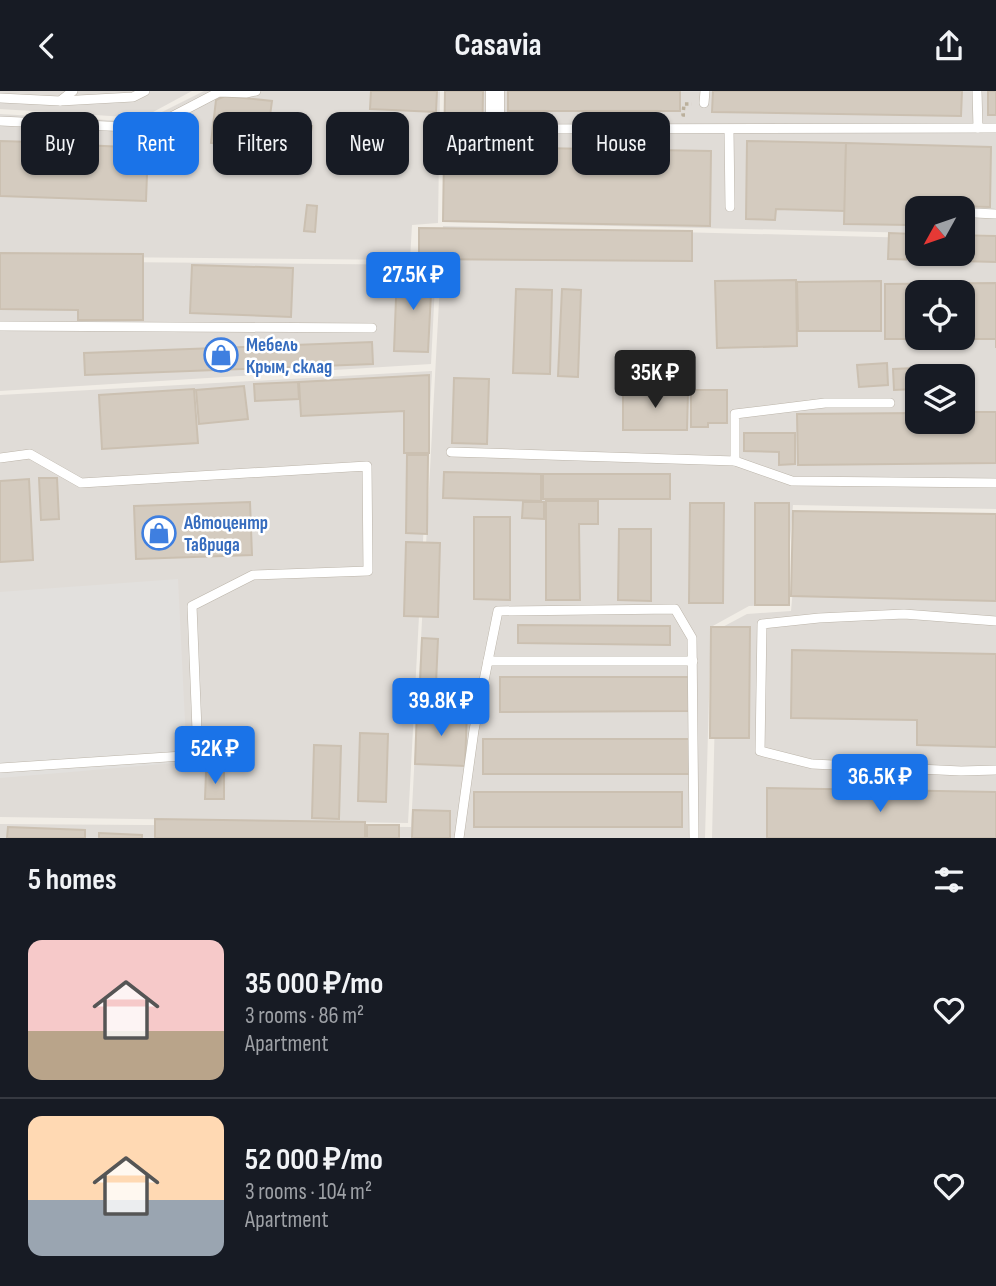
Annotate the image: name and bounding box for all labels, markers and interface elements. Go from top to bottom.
text: Casavia [454,26,542,65]
icon: back [28,27,66,65]
icon: share [930,27,968,65]
chip: Buy [21,112,99,175]
chip: Rent [113,112,199,175]
chip: Filters [213,112,312,175]
chip: New [326,112,409,175]
chip: Apartment [423,112,558,175]
chip: House [572,112,670,175]
north arrow [905,196,975,266]
map controls [905,196,975,434]
pin: 27.5K ₽ [348,253,478,312]
text: 27.5K ₽ [382,261,444,289]
button: locate [905,280,975,350]
place label: Мебель Крым, склад [246,334,332,379]
shop icon: Мебель Крым, склад [202,336,240,374]
pin: 35K ₽ [606,351,704,410]
text: 35K ₽ [631,359,679,387]
button: layers [905,364,975,434]
place label: Автоцентр Таврида [183,512,268,557]
shop icon: Автоцентр Таврида [140,514,178,552]
pin: 39.8K ₽ [376,679,506,738]
text: 39.8K ₽ [408,687,474,715]
pin: 52K ₽ [166,727,264,786]
text: 52K ₽ [191,735,239,763]
pin: 36.5K ₽ [815,755,945,814]
text: 36.5K ₽ [848,763,912,791]
icon: filters [930,861,968,899]
text: 5 homes [28,862,117,898]
text: 35 000 ₽/mo [245,966,383,1002]
icon: home [84,968,168,1052]
icon: heart [930,991,968,1029]
text: 3 rooms · 86 m² [245,1002,364,1030]
text: Apartment [245,1030,329,1058]
text: 52 000 ₽/mo [245,1142,383,1178]
icon: home [84,1144,168,1228]
icon: heart [930,1167,968,1205]
text: 3 rooms · 104 m² [245,1178,372,1206]
text: Apartment [245,1206,329,1234]

